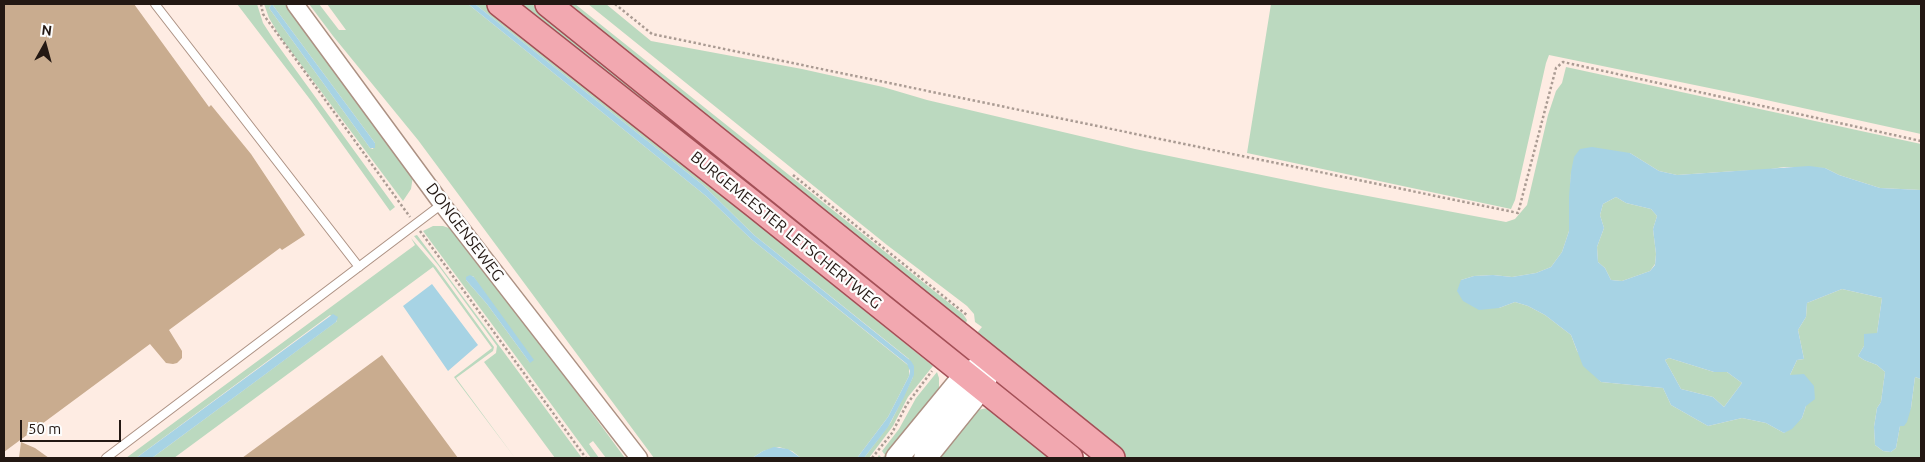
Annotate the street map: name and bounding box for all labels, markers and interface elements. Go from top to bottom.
north arrow [20,20,70,70]
text: N [41,22,53,39]
street label: BURGEMEESTER LETSCHERTWEG [687,147,885,313]
street label: DONGENSEWEG [422,179,508,285]
scale bar [22,410,124,442]
text: 50 m [28,420,61,437]

